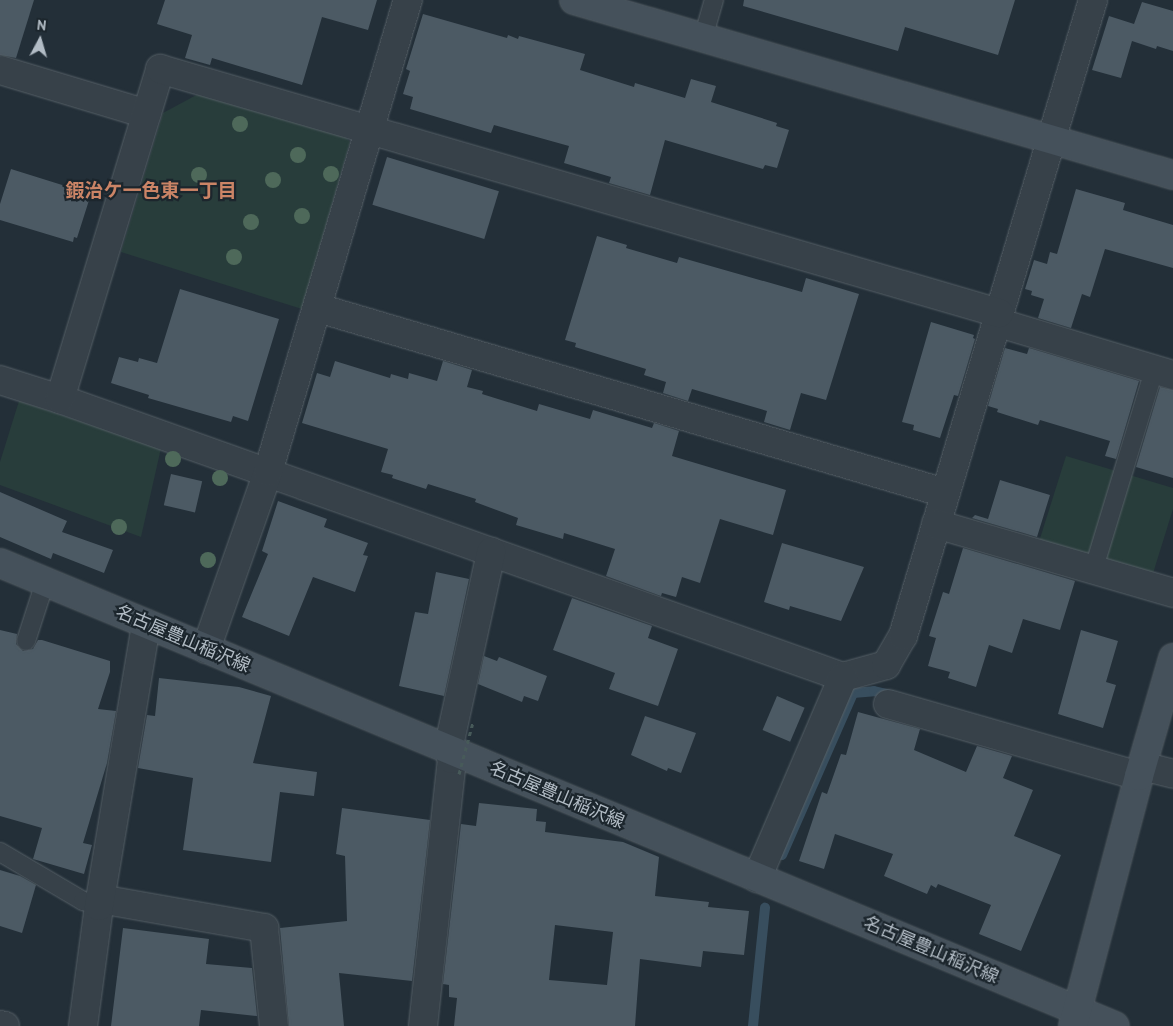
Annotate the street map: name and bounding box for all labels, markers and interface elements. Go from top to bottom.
north arrow [15,15,65,65]
text: N [36,16,47,35]
district label: 鍜治ケ一色東一丁目 [66,180,236,202]
street label: 名古屋豊山稲沢線 [113,601,253,677]
street label: 名古屋豊山稲沢線 [487,757,627,833]
street label: 名古屋豊山稲沢線 [861,912,1001,988]

